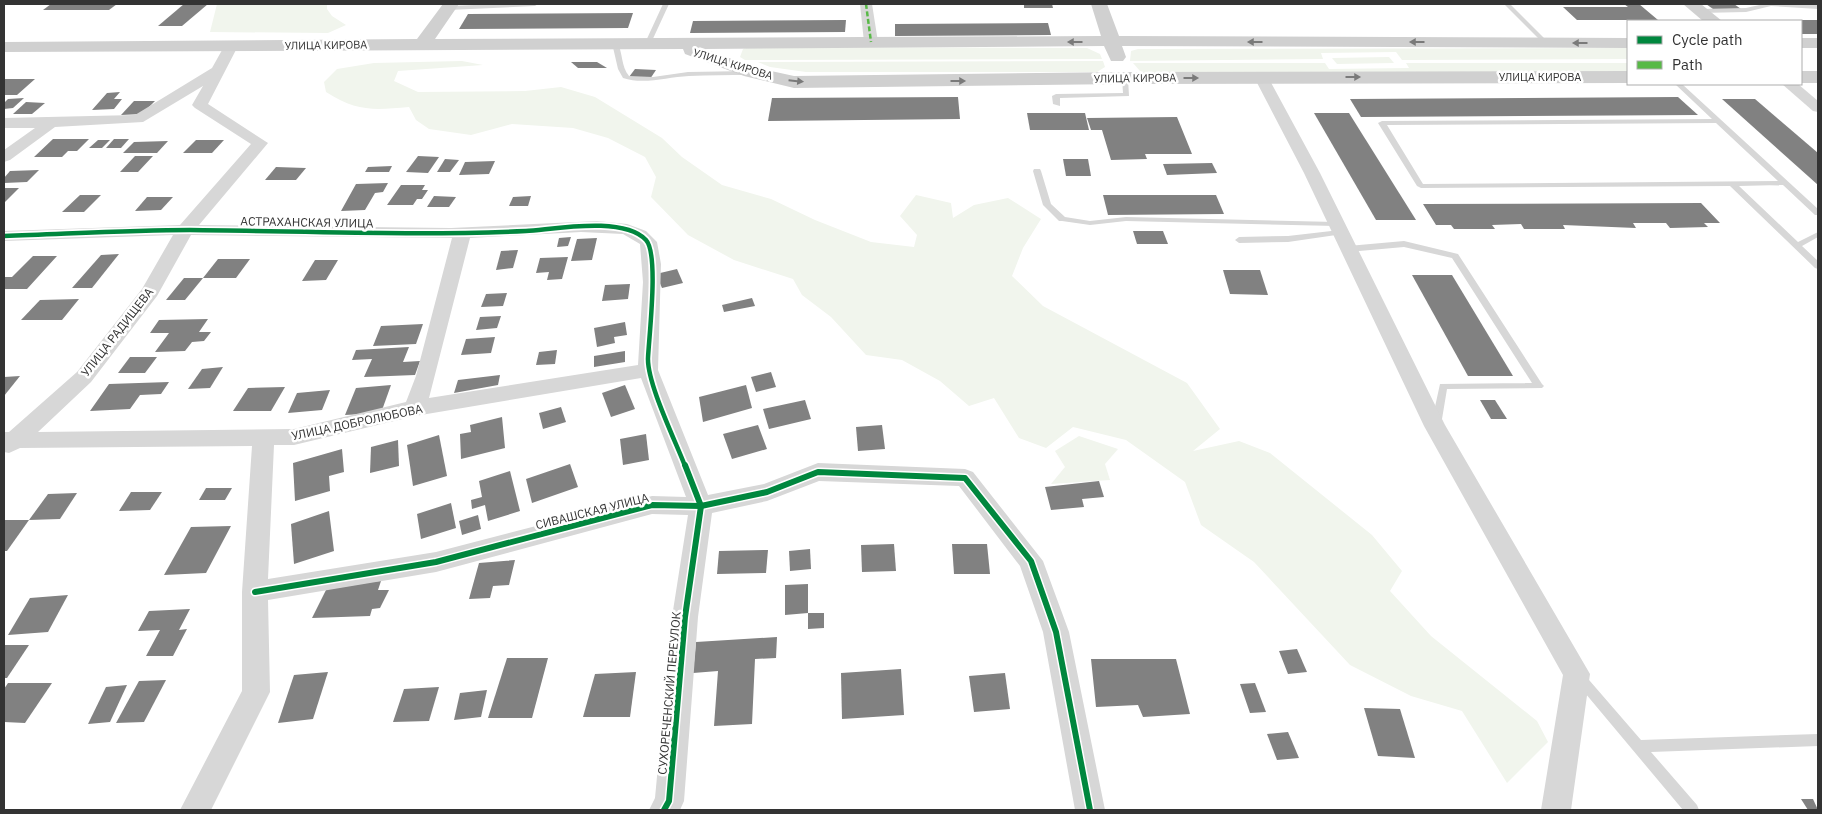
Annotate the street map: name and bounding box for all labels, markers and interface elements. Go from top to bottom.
legend [1627,20,1802,85]
text: Cycle path [1672,30,1743,49]
street label: УЛИЦА КИРОВА [285,37,367,53]
one-way arrow [1066,38,1082,46]
one-way arrow [1246,38,1262,46]
one-way arrow [1409,38,1425,46]
one-way arrow [1571,39,1587,47]
street label: УЛИЦА КИРОВА [691,45,775,83]
text: Path [1672,55,1703,74]
street label: УЛИЦА КИРОВА [1094,70,1176,86]
street label: УЛИЦА КИРОВА [1499,70,1581,84]
one-way arrow [1345,73,1361,81]
one-way arrow [1183,74,1199,82]
one-way arrow [788,77,804,85]
one-way arrow [951,77,967,85]
street label: АСТРАХАНСКАЯ УЛИЦА [240,213,374,231]
street label: УЛИЦА РАДИЩЕВА [78,284,157,379]
street label: УЛИЦА ДОБРОЛЮБОВА [290,401,424,443]
street label: СИВАШСКАЯ УЛИЦА [534,490,650,532]
street label: СУХОРЕЧЕНСКИЙ ПЕРЕУЛОК [654,611,684,775]

